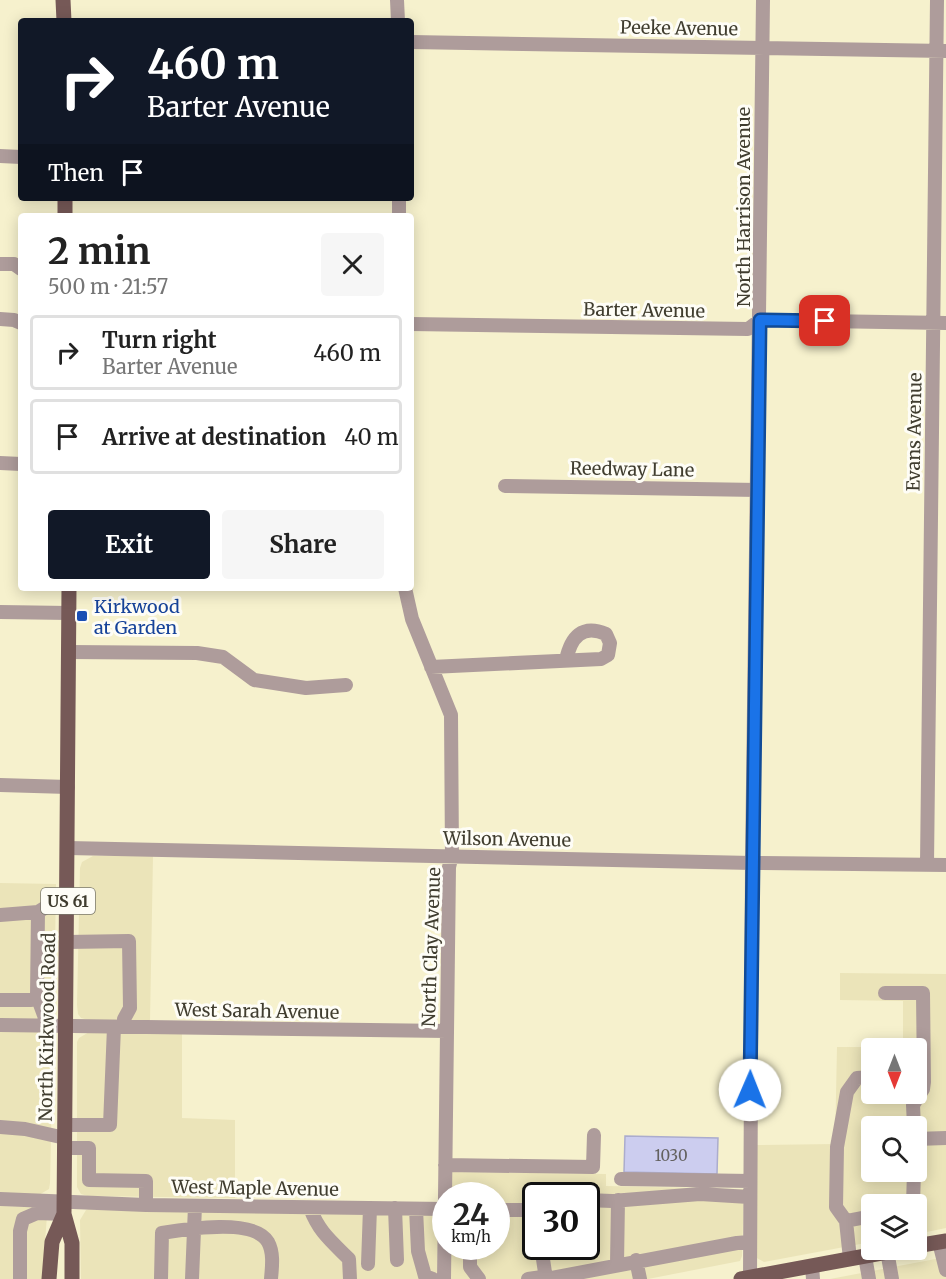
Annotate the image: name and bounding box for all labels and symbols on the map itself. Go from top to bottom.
street label: Peeke Avenue [620,15,738,41]
street label: North Harrison Avenue [732,107,755,307]
pin [799,295,850,346]
street label: Barter Avenue [583,297,705,323]
street label: Evans Avenue [901,372,927,492]
street label: Reedway Lane [570,456,694,482]
place label: Kirkwood at Garden [94,595,180,639]
marker: Kirkwood at Garden [75,609,89,623]
street label: Wilson Avenue [442,826,571,852]
street label: North Clay Avenue [417,867,445,1027]
road number: US 61 [41,888,95,914]
street label: North Kirkwood Road [34,932,60,1122]
street label: West Sarah Avenue [174,998,339,1024]
north arrow [861,1038,927,1104]
position arrow [718,1058,782,1122]
house number: 1030 [654,1146,688,1165]
street label: West Maple Avenue [170,1175,339,1201]
speed limit sign: 30 [522,1182,600,1260]

